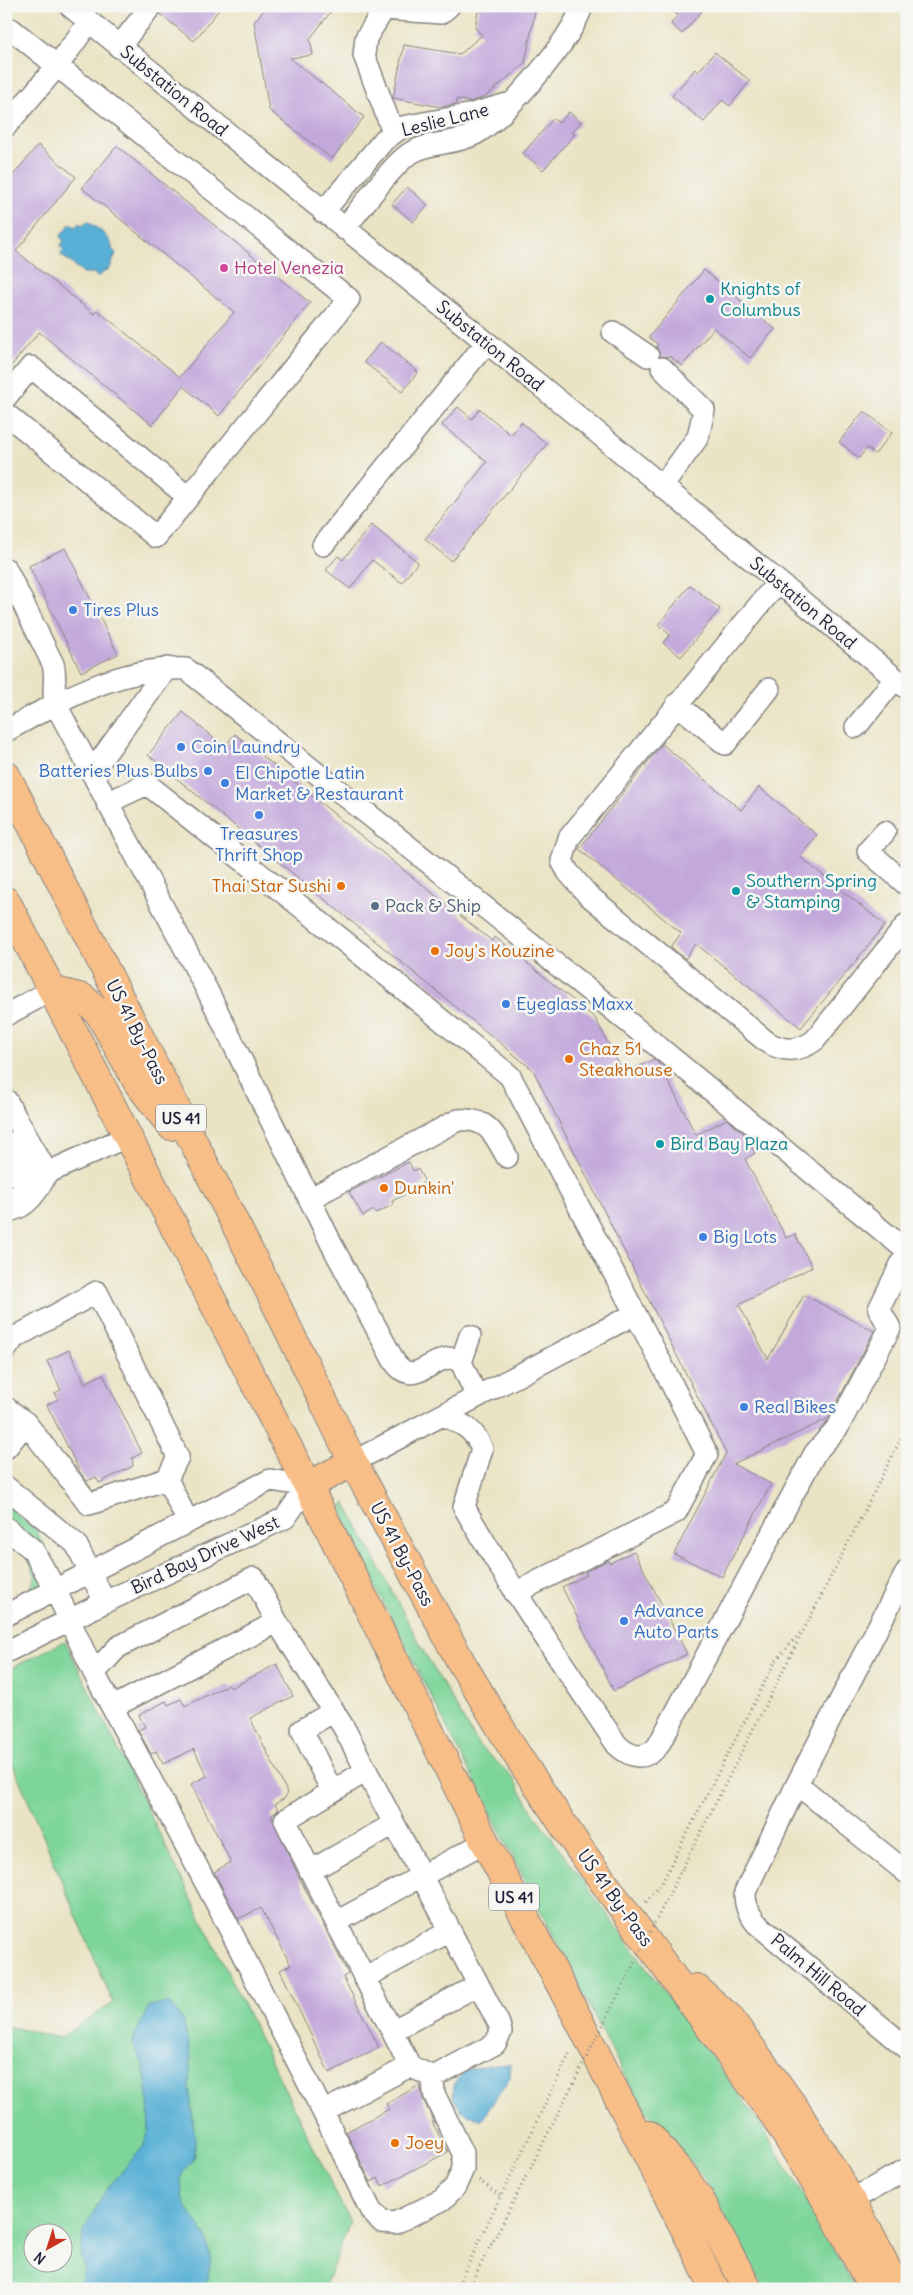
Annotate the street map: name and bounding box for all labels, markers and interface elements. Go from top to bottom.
street label: Substation Road [116,40,233,141]
street label: Leslie Lane [399,98,491,141]
place label: Hotel Venezia [234,256,344,279]
marker: Hotel Venezia [218,262,230,274]
place label: Knights of Columbus [720,277,801,321]
marker: Knights of Columbus [704,293,716,305]
street label: Substation Road [432,295,549,396]
street label: Substation Road [745,551,862,654]
place label: Tires Plus [83,598,159,621]
marker: Tires Plus [67,604,79,616]
place label: Coin Laundry [191,735,300,758]
marker: Coin Laundry [175,741,187,753]
place label: Batteries Plus Bulbs [38,759,198,782]
place label: El Chipotle Latin Market & Restaurant [235,761,404,805]
marker: Batteries Plus Bulbs [202,765,214,777]
marker: El Chipotle Latin Market & Restaurant [219,777,231,789]
marker: Treasures Thrift Shop [253,809,265,821]
place label: Treasures Thrift Shop [215,822,303,866]
place label: Southern Spring & Stamping [746,869,877,913]
place label: Thai Star Sushi [212,874,331,897]
marker: Thai Star Sushi [335,880,347,892]
marker: Southern Spring & Stamping [730,885,742,897]
place label: Pack & Ship [385,894,481,917]
marker: Pack & Ship [369,900,381,912]
place label: Joy's Kouzine [445,939,555,962]
marker: Joy's Kouzine [429,945,441,957]
street label: US 41 By-Pass [101,975,174,1088]
place label: Eyeglass Maxx [516,992,634,1015]
marker: Eyeglass Maxx [500,998,512,1010]
place label: Chaz 51 Steakhouse [579,1037,673,1081]
marker: Chaz 51 Steakhouse [563,1053,575,1065]
road number: US 41 [156,1104,206,1132]
place label: Bird Bay Plaza [670,1132,788,1155]
marker: Bird Bay Plaza [654,1138,666,1150]
place label: Dunkin' [394,1176,455,1199]
marker: Dunkin' [378,1182,390,1194]
place label: Big Lots [713,1225,777,1248]
marker: Big Lots [697,1231,709,1243]
place label: Real Bikes [754,1395,836,1418]
marker: Real Bikes [738,1401,750,1413]
street label: US 41 By-Pass [365,1498,440,1610]
street label: Bird Bay Drive West [127,1510,283,1599]
place label: Advance Auto Parts [634,1599,719,1643]
marker: Advance Auto Parts [618,1615,630,1627]
street label: US 41 By-Pass [572,1844,658,1951]
road number: US 41 [489,1884,539,1910]
street label: Palm Hill Road [766,1928,871,2021]
place label: Joey [405,2131,444,2154]
marker: Joey [389,2137,401,2149]
north arrow [22,2222,72,2272]
text: N [30,2248,49,2268]

